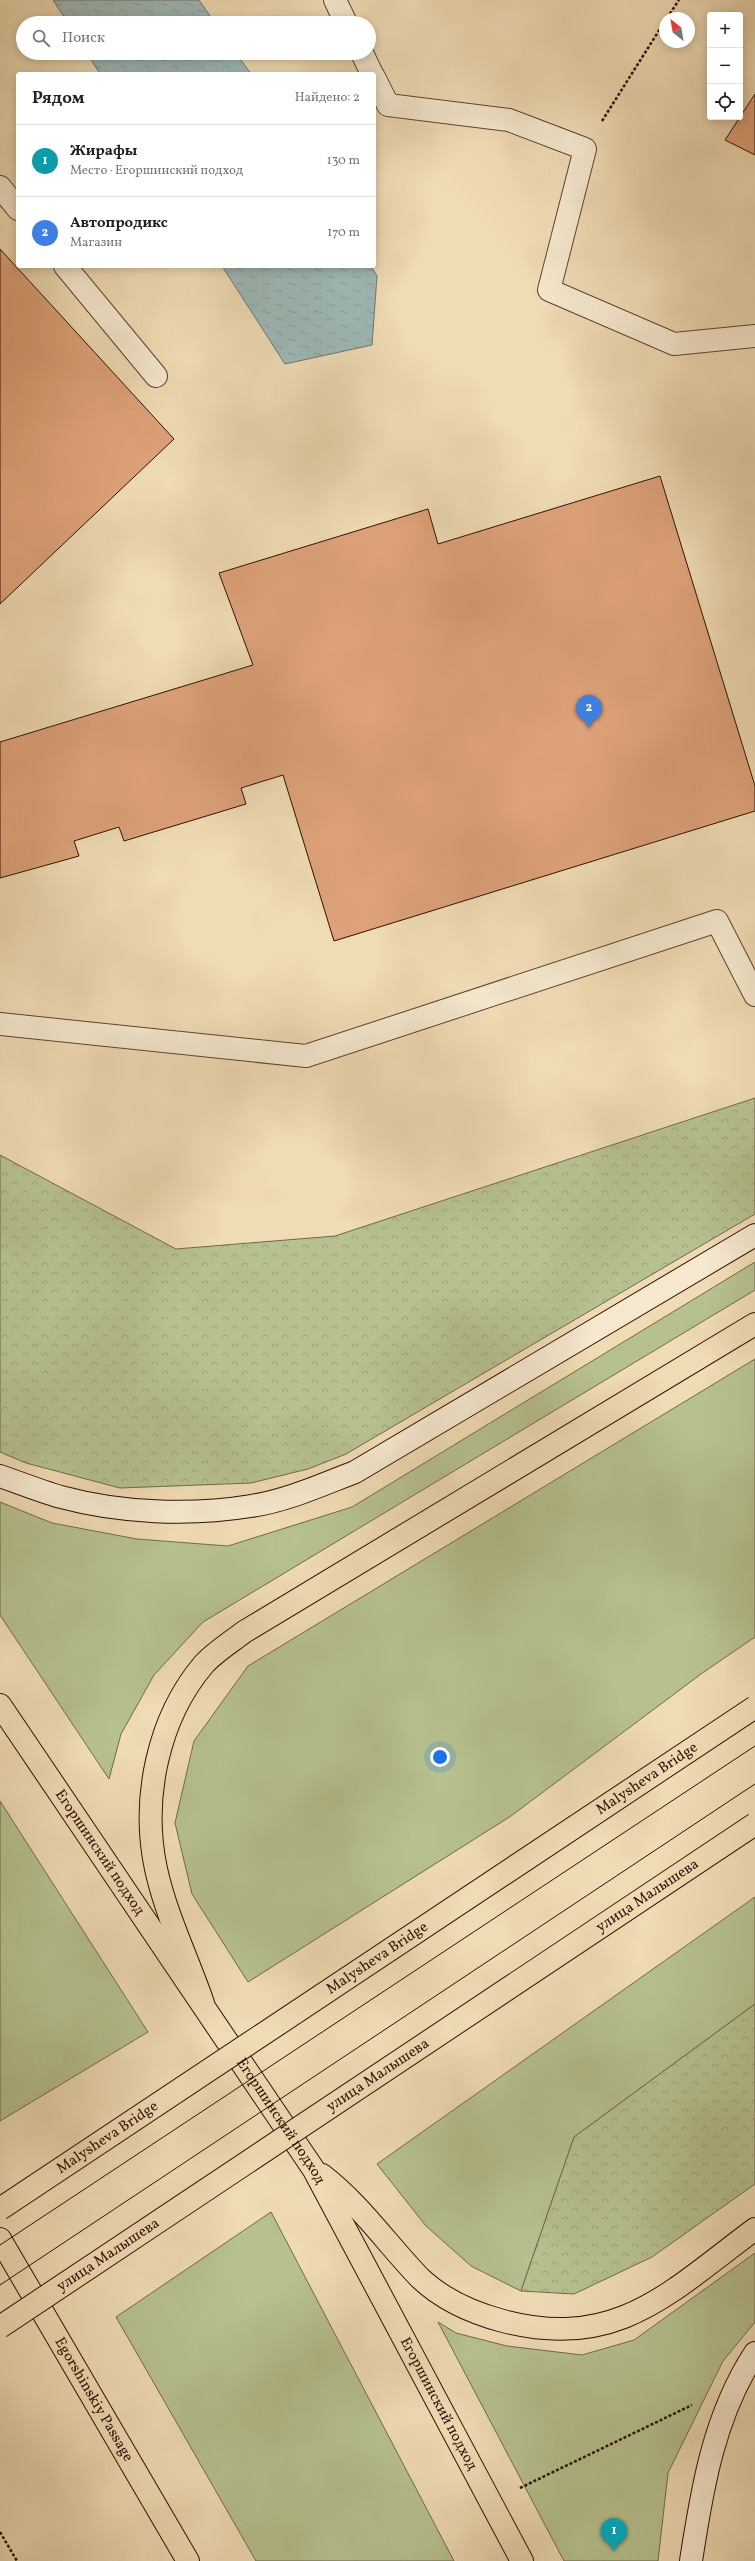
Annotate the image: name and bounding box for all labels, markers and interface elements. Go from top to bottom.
north arrow [659,12,695,48]
map controls [707,12,743,120]
button: + [707,12,743,48]
search box [16,16,376,60]
icon: search [30,27,52,49]
text: Поиск [62,28,105,49]
button: − [707,48,743,84]
button: locate [707,84,743,120]
text: Рядом [32,87,85,110]
text: Найдено: 2 [295,89,360,107]
text: Жирафы [70,141,137,162]
text: 1 [42,152,48,170]
text: 130 m [327,152,360,170]
text: Место · Егоршинский подход [70,162,243,180]
text: Автопродикс [70,213,168,234]
text: 2 [42,224,48,242]
text: 170 m [327,224,360,242]
text: Магазин [70,234,122,252]
pin: 2 [576,695,602,728]
street label: Malysheva Bridge [592,1737,702,1820]
your location [430,1747,450,1767]
street label: Егоршинский подход [49,1785,150,1920]
street label: улица Малышева [592,1854,703,1938]
street label: Malysheva Bridge [322,1917,432,2000]
street label: улица Малышева [322,2033,433,2117]
street label: Егоршинский подход [231,2054,331,2189]
street label: Malysheva Bridge [52,2096,162,2179]
street label: улица Малышева [53,2213,164,2297]
street label: Egorshinskiy Passage [49,2333,138,2466]
street label: Егоршинский подход [394,2334,483,2475]
pin: 1 [601,2518,627,2551]

